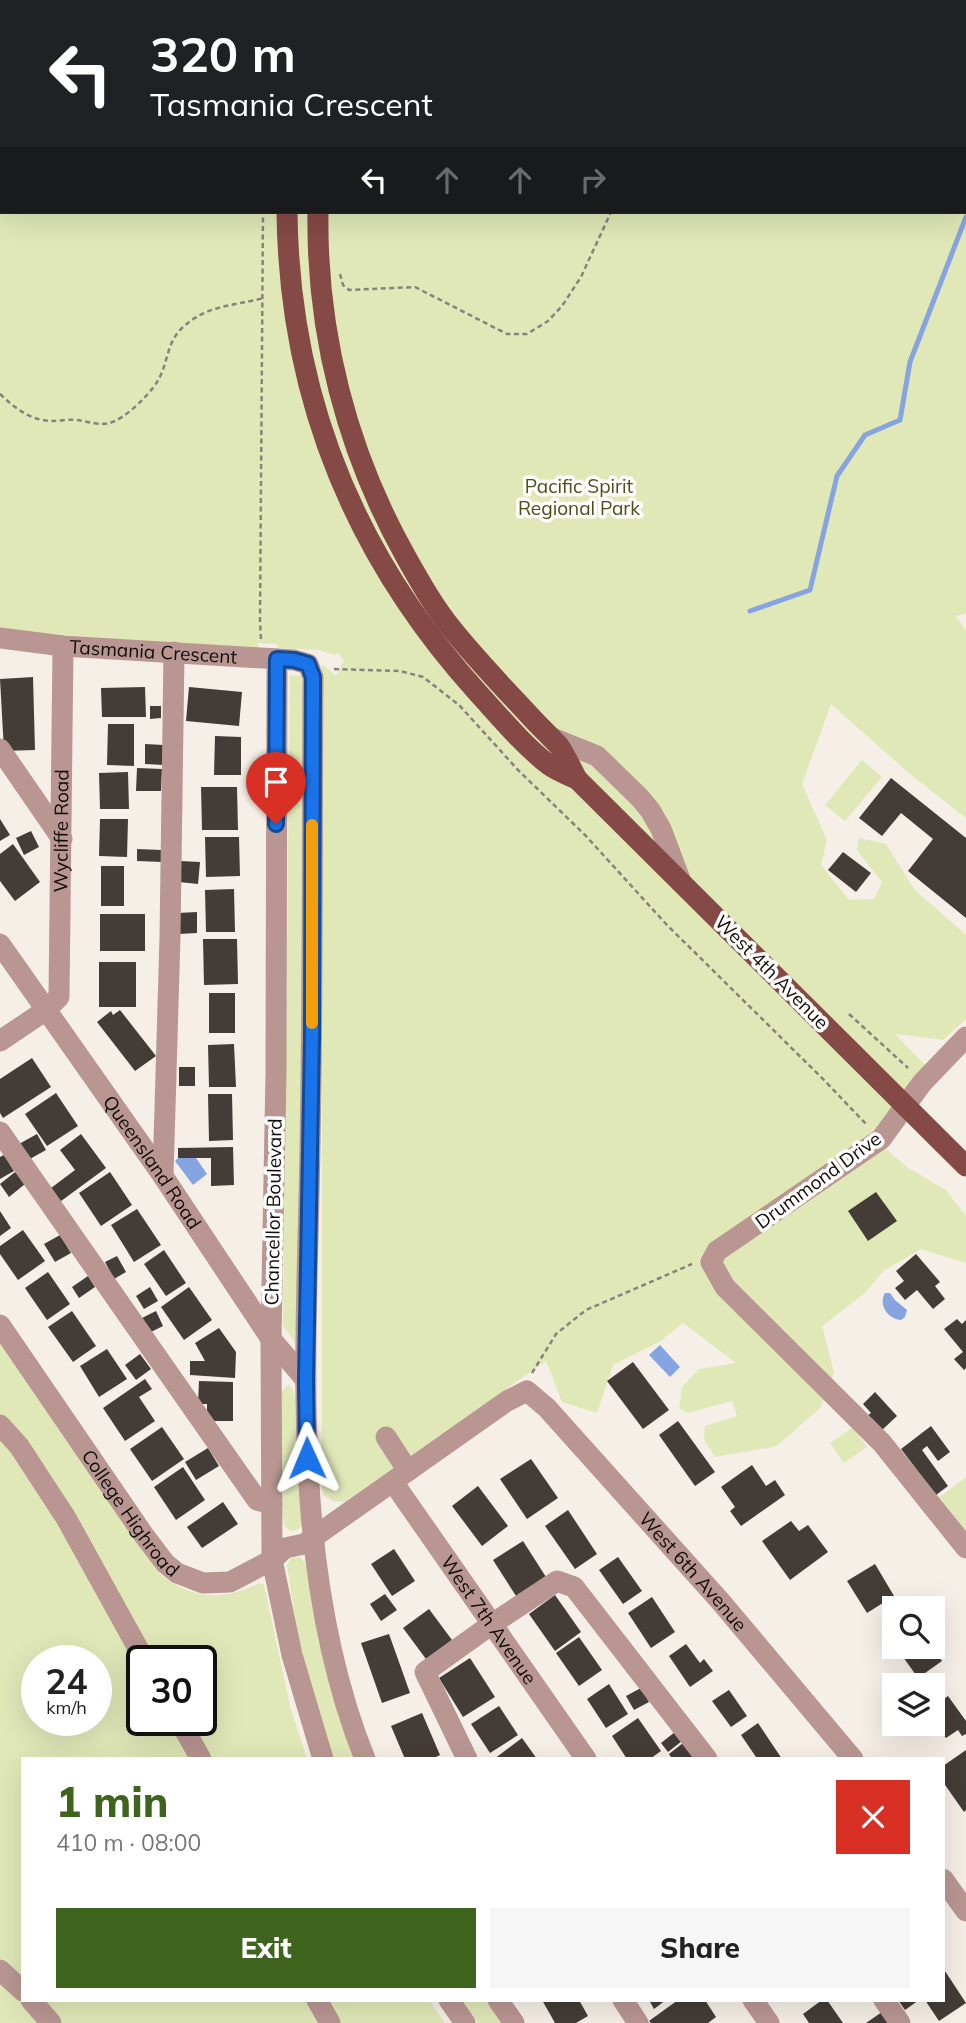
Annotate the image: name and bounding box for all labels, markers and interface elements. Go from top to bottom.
text: 320 m [150,23,296,84]
icon: left [35,28,126,119]
text: Tasmania Crescent [150,84,433,124]
icon: left [355,161,393,199]
icon: ahead [428,161,466,199]
icon: ahead [501,161,539,199]
icon: right [574,161,612,199]
park label: Pacific Spirit Regional Park [518,474,640,520]
street label: Tasmania Crescent [69,634,238,669]
pin [246,752,306,824]
icon: arrive [257,763,295,801]
street label: Wycliffe Road [48,769,74,893]
street label: West 4th Avenue [710,910,834,1034]
street label: Queensland Road [98,1091,207,1233]
street label: Chancellor Boulevard [259,1118,287,1306]
street label: Drummond Drive [750,1126,886,1234]
position arrow [270,1421,344,1495]
street label: College Highroad [77,1445,184,1582]
street label: West 6th Avenue [634,1507,753,1636]
street label: West 7th Avenue [436,1551,542,1689]
map controls [882,1596,945,1736]
button: search [882,1596,945,1659]
speed limit sign: 30 [126,1645,217,1736]
text: 24 [45,1659,88,1703]
button: layers [882,1673,945,1736]
text: km/h [46,1696,87,1719]
text: 1 min [56,1775,169,1828]
button: close [836,1780,910,1854]
text: 410 m · 08:00 [56,1828,201,1857]
button: Exit [56,1908,476,1988]
button: Share [490,1908,910,1988]

